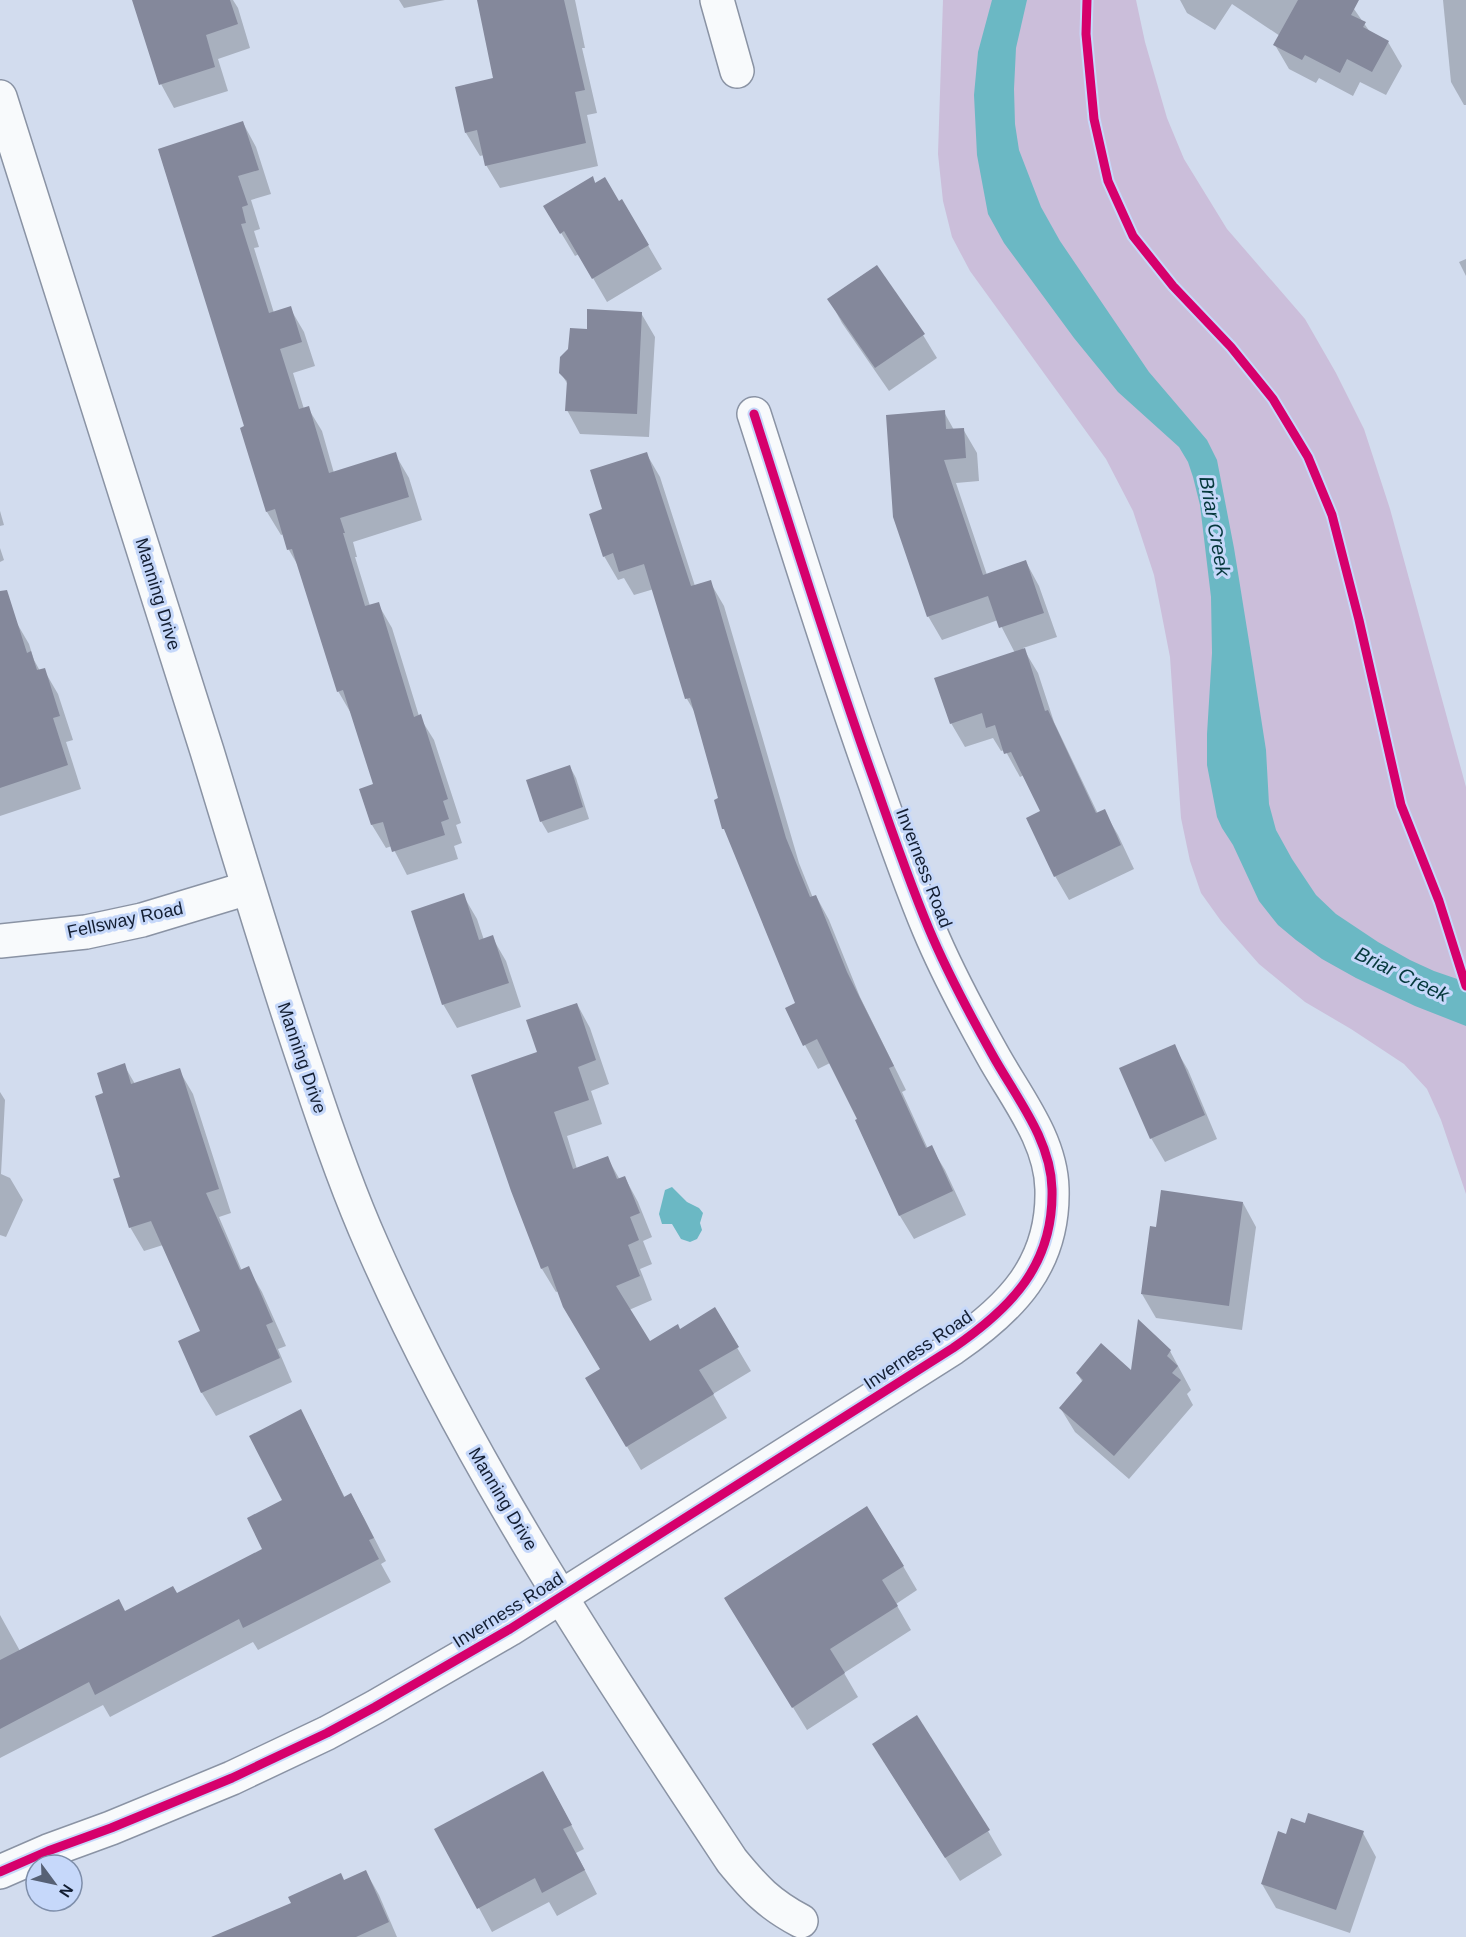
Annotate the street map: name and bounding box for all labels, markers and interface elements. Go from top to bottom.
water label: Briar Creek [1195,474,1235,579]
street label: Manning Drive [131,536,185,652]
street label: Inverness Road [892,806,956,930]
street label: Fellsway Road [65,898,185,942]
water label: Briar Creek [1352,942,1453,1006]
street label: Manning Drive [274,1000,330,1116]
street label: Inverness Road [860,1306,976,1394]
street label: Manning Drive [465,1444,541,1554]
street label: Inverness Road [449,1568,567,1652]
north arrow [24,1853,84,1913]
text: N [56,1881,76,1900]

